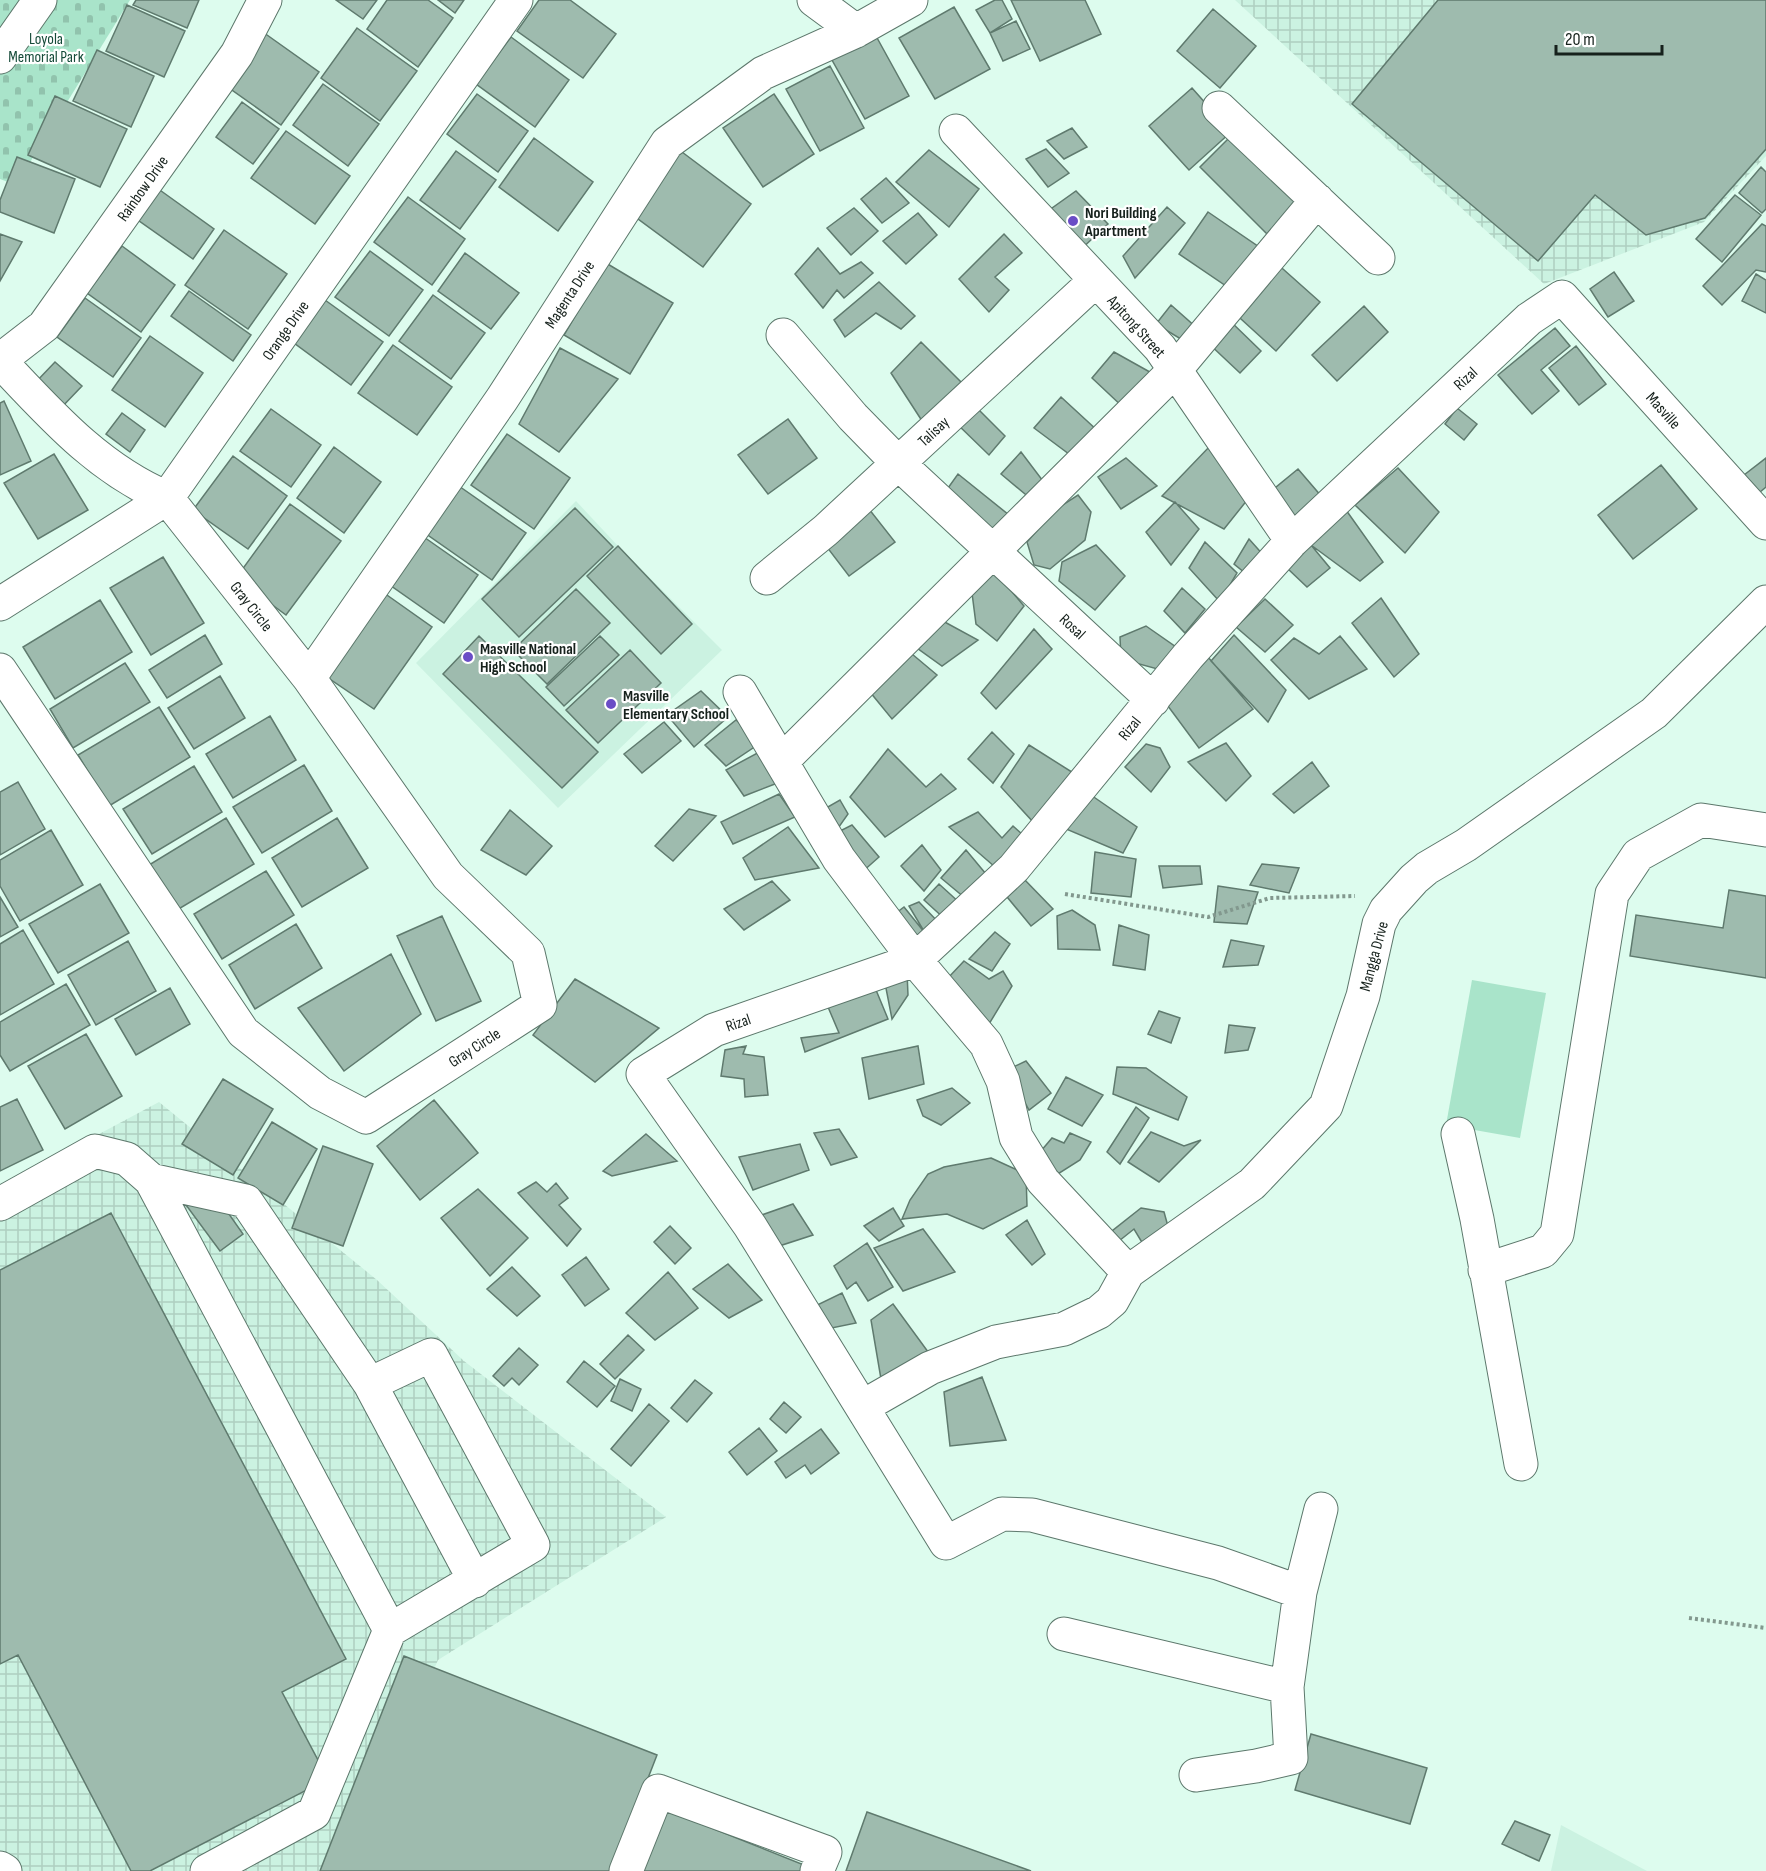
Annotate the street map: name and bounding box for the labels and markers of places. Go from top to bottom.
place label: Nori Building Apartment [1084,204,1157,241]
marker: Nori Building Apartment [1066,214,1080,228]
place label: Masville National High School [480,640,576,677]
marker: Masville National High School [461,650,475,664]
place label: Masville Elementary School [623,687,729,724]
marker: Masville Elementary School [604,697,618,711]

